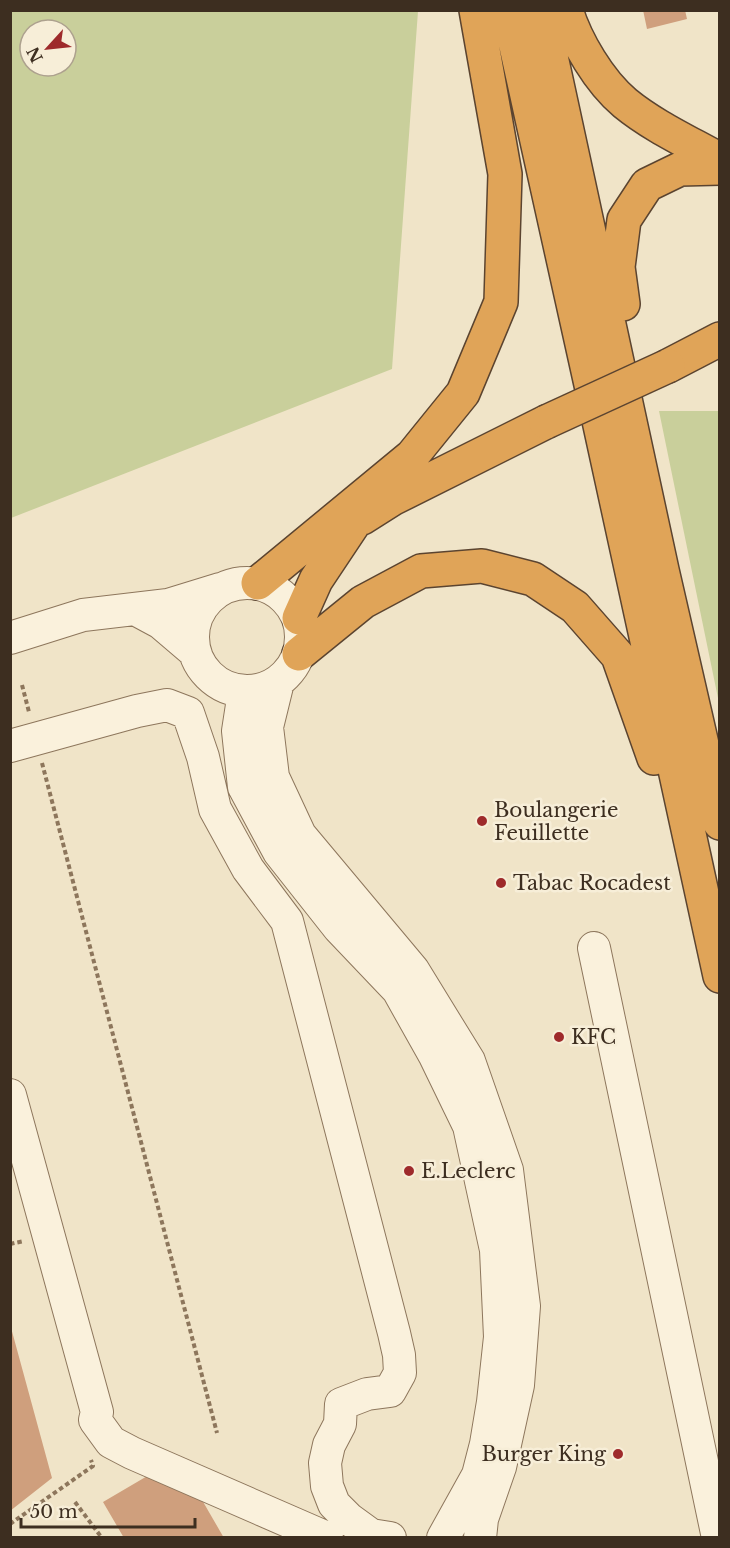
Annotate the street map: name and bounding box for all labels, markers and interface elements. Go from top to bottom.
north arrow [18,18,78,78]
text: N [22,44,47,66]
place label: Boulangerie Feuillette [494,798,618,845]
marker: Boulangerie Feuillette [475,814,489,828]
place label: Tabac Rocadest [513,871,671,895]
marker: Tabac Rocadest [494,876,508,890]
place label: KFC [571,1025,616,1049]
marker: KFC [552,1030,566,1044]
place label: E.Leclerc [421,1159,516,1183]
marker: E.Leclerc [402,1164,416,1178]
place label: Burger King [482,1442,607,1466]
marker: Burger King [611,1447,625,1461]
scale bar [21,1491,195,1529]
text: 50 m [30,1501,78,1523]

